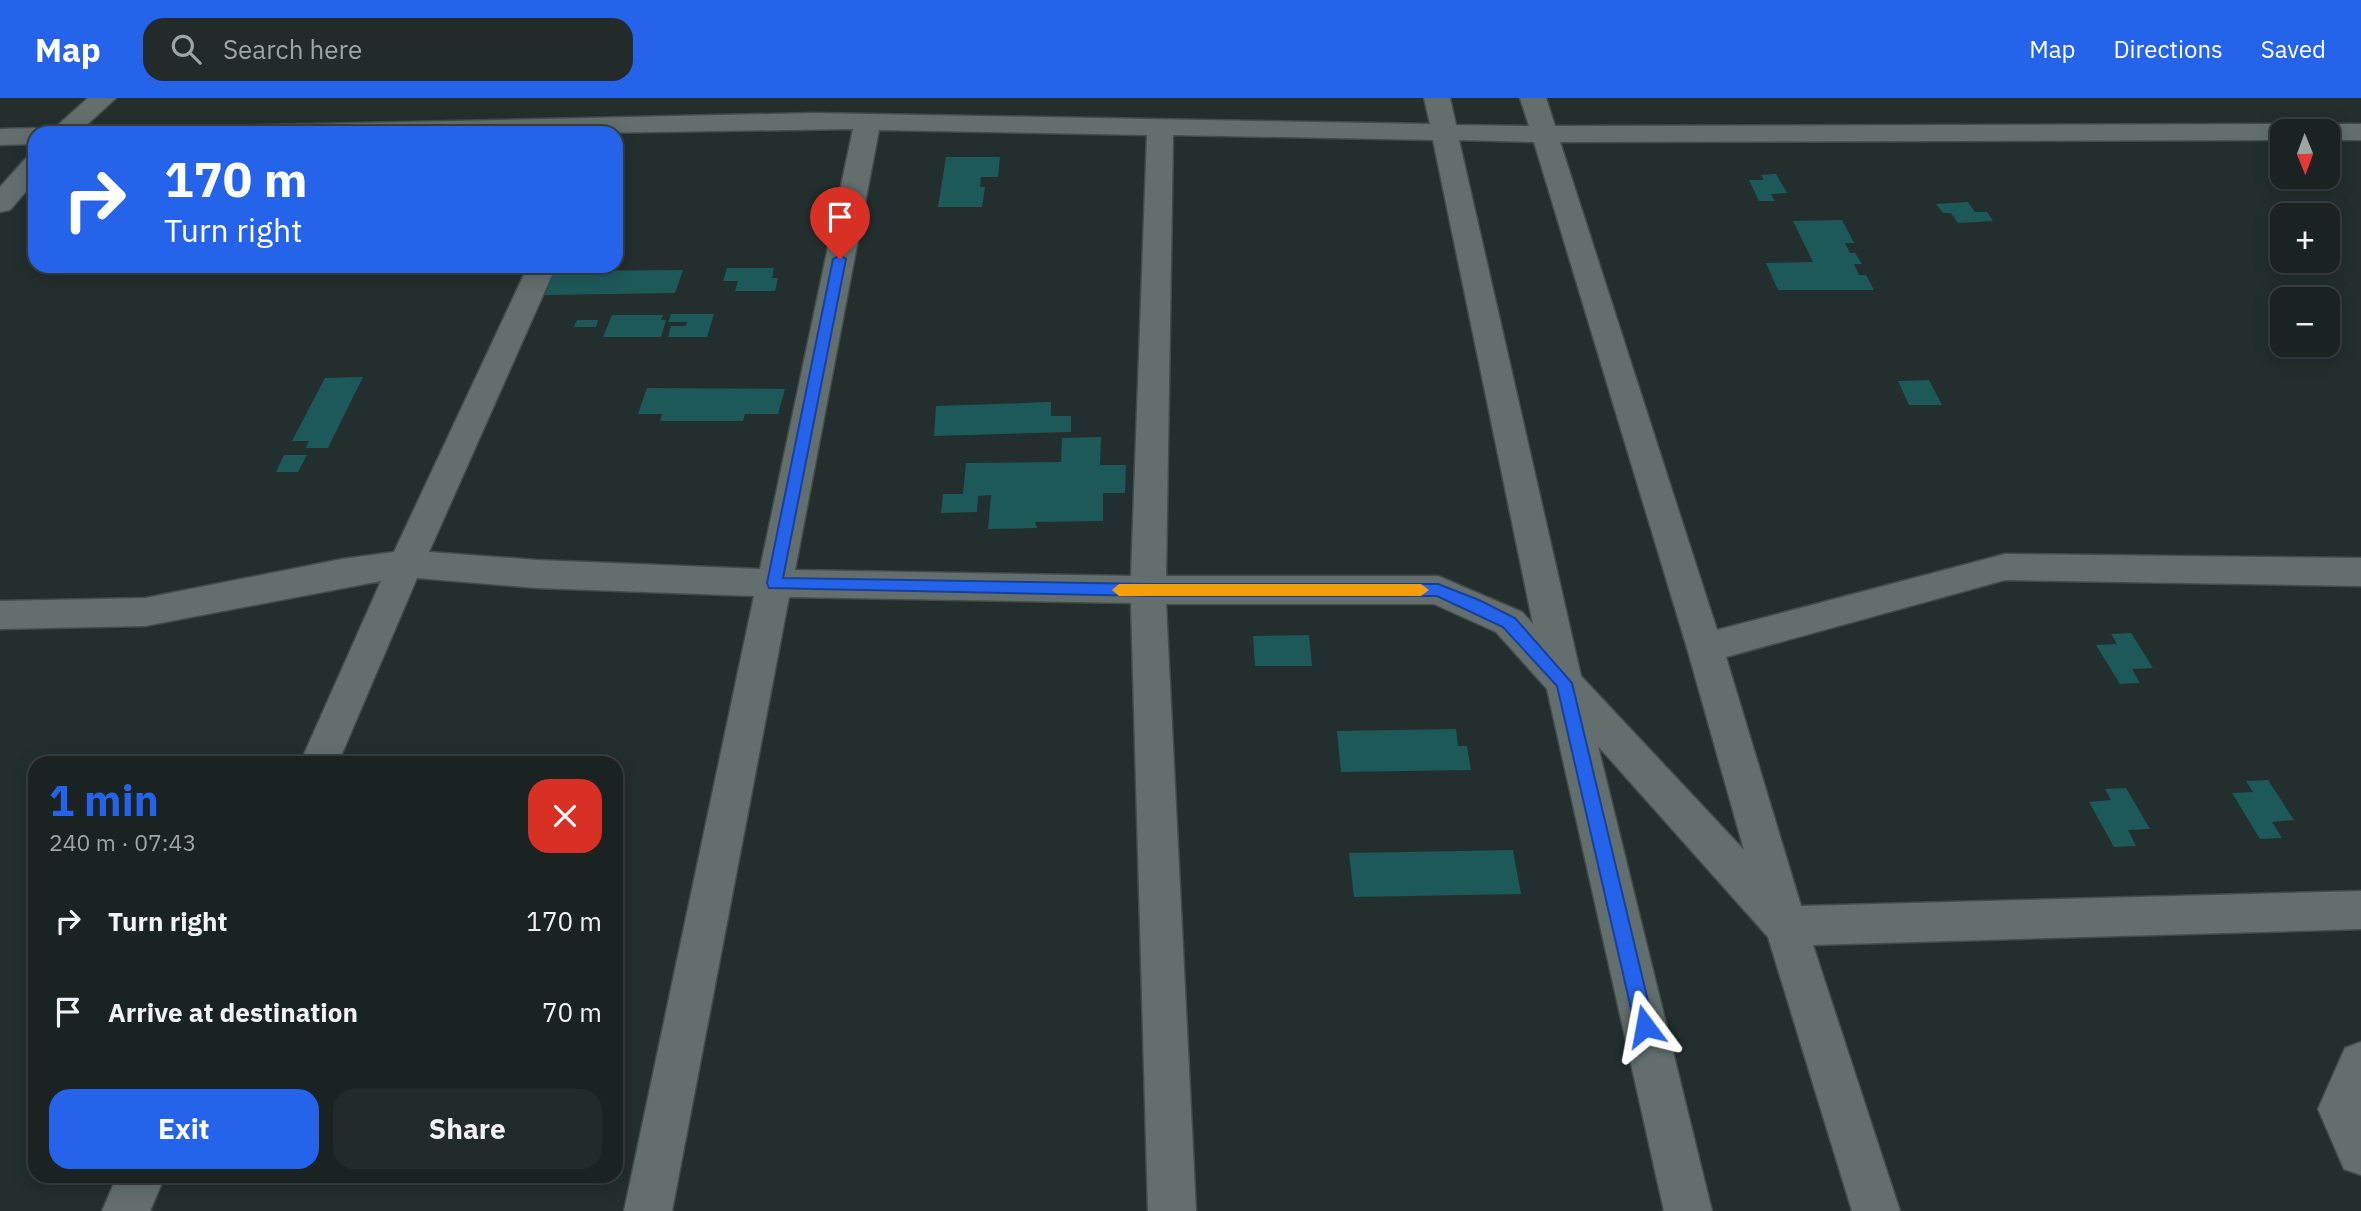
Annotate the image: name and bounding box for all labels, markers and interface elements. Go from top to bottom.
search box [143,18,633,81]
text: Map [35,28,101,71]
icon: search [167,30,205,68]
text: Search here [223,32,362,66]
text: Map [2029,33,2075,65]
text: Directions [2113,33,2223,65]
text: Saved [2261,33,2326,65]
north arrow [2270,119,2340,189]
map controls [2270,119,2340,357]
text: 170 m [164,147,308,210]
icon: right [49,154,140,245]
pin [810,187,870,259]
icon: arrive [821,198,859,236]
button: + [2270,203,2340,273]
text: Turn right [164,209,302,251]
button: − [2270,287,2340,357]
text: 1 min [49,773,159,828]
button: close [528,779,602,853]
text: 240 m · 07:43 [49,827,196,857]
icon: right [49,902,87,940]
text: Turn right [108,904,227,938]
text: 170 m [526,904,602,938]
position arrow [1608,989,1682,1063]
icon: arrive [49,993,87,1031]
text: Arrive at destination [108,995,358,1029]
text: 70 m [542,995,602,1029]
button: Exit [49,1089,319,1169]
button: Share [333,1089,602,1169]

